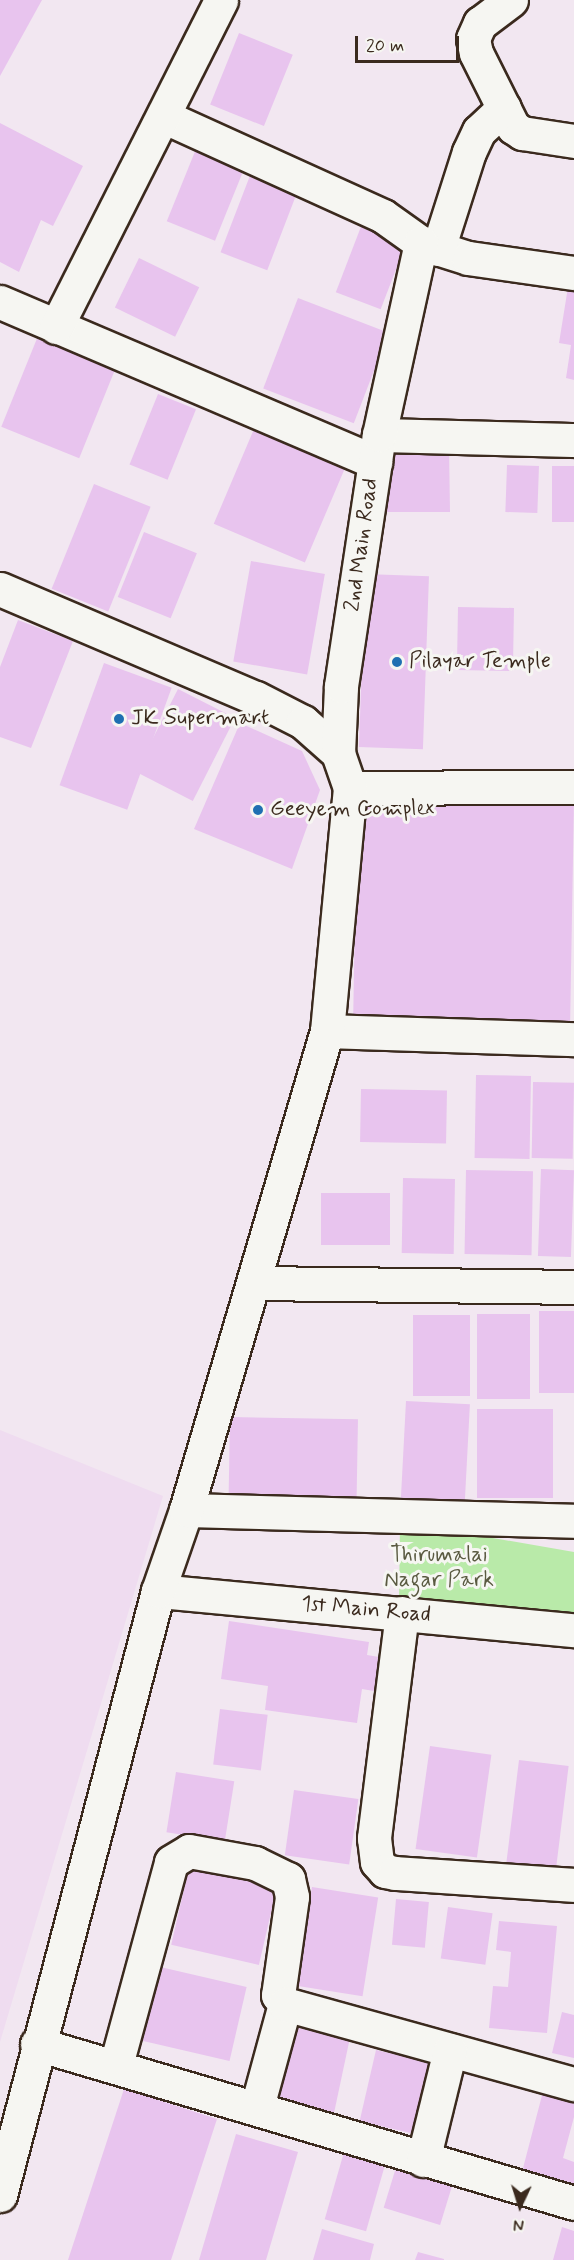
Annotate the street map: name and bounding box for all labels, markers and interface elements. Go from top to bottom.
scale bar [358,24,462,62]
text: 20 m [366,34,404,58]
street label: 2nd Main Road [339,475,385,615]
place label: Pilayar Temple [409,649,546,675]
marker: Pilayar Temple [390,655,404,669]
place label: JK Supermart [131,706,267,732]
marker: JK Supermart [112,712,126,726]
place label: Geeyem Complex [270,797,434,823]
marker: Geeyem Complex [251,803,265,817]
park label: Thirumalai Nagar Park [386,1542,492,1594]
street label: 1st Main Road [301,1591,431,1629]
north arrow [490,2176,550,2236]
text: N [513,2214,525,2235]

